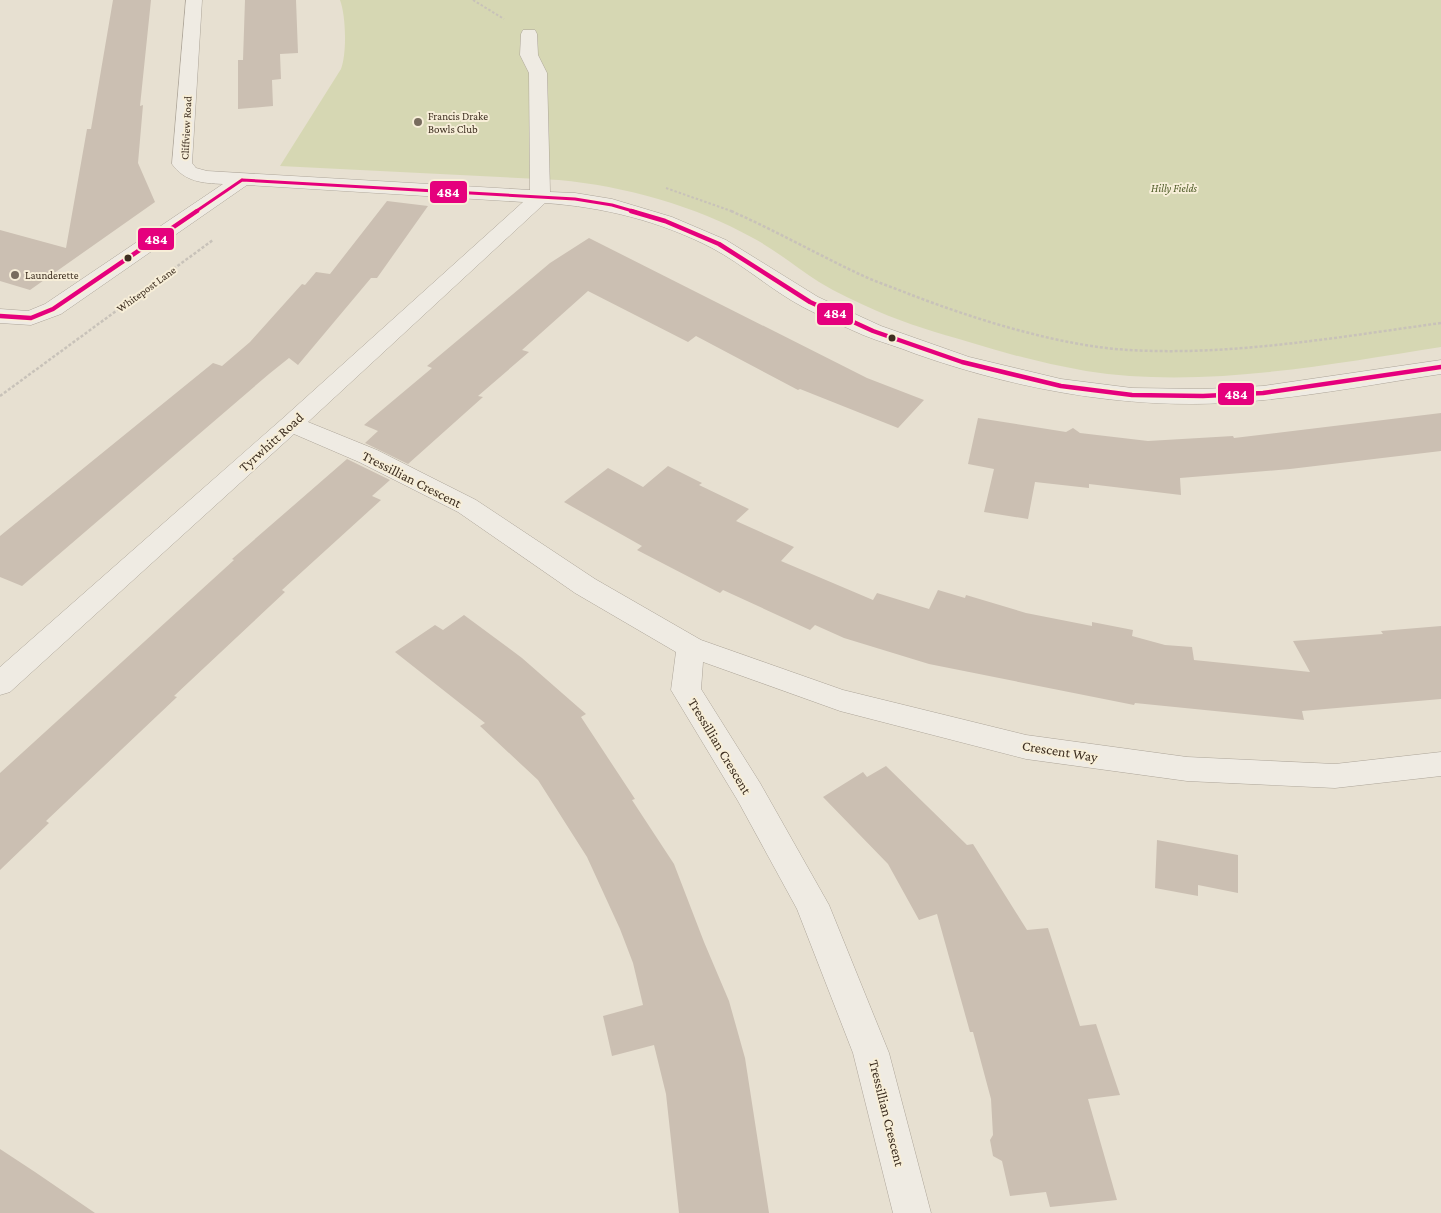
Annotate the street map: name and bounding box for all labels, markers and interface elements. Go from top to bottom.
street label: Cliffview Road [178,96,194,160]
place label: Francis Drake Bowls Club [428,110,488,135]
marker: Francis Drake Bowls Club [412,116,424,128]
line badge: 484 [429,180,468,204]
park label: Hilly Fields [1151,182,1198,195]
text: 484 [436,184,460,200]
line badge: 484 [137,227,175,251]
text: 484 [144,231,168,247]
unlabelled marker [123,253,133,263]
street label: Whitepost Lane [114,264,179,315]
marker: Launderette [9,269,21,281]
place label: Launderette [25,269,79,281]
line badge: 484 [816,302,854,326]
text: 484 [823,305,847,321]
unlabelled marker [887,333,897,343]
line badge: 484 [1217,382,1255,406]
text: 484 [1224,386,1248,402]
street label: Tyrwhitt Road [236,409,307,475]
street label: Tressillian Crescent [360,447,465,511]
street label: Tressillian Crescent [685,695,755,797]
street label: Crescent Way [1021,737,1099,765]
street label: Tressillian Crescent [866,1058,908,1168]

